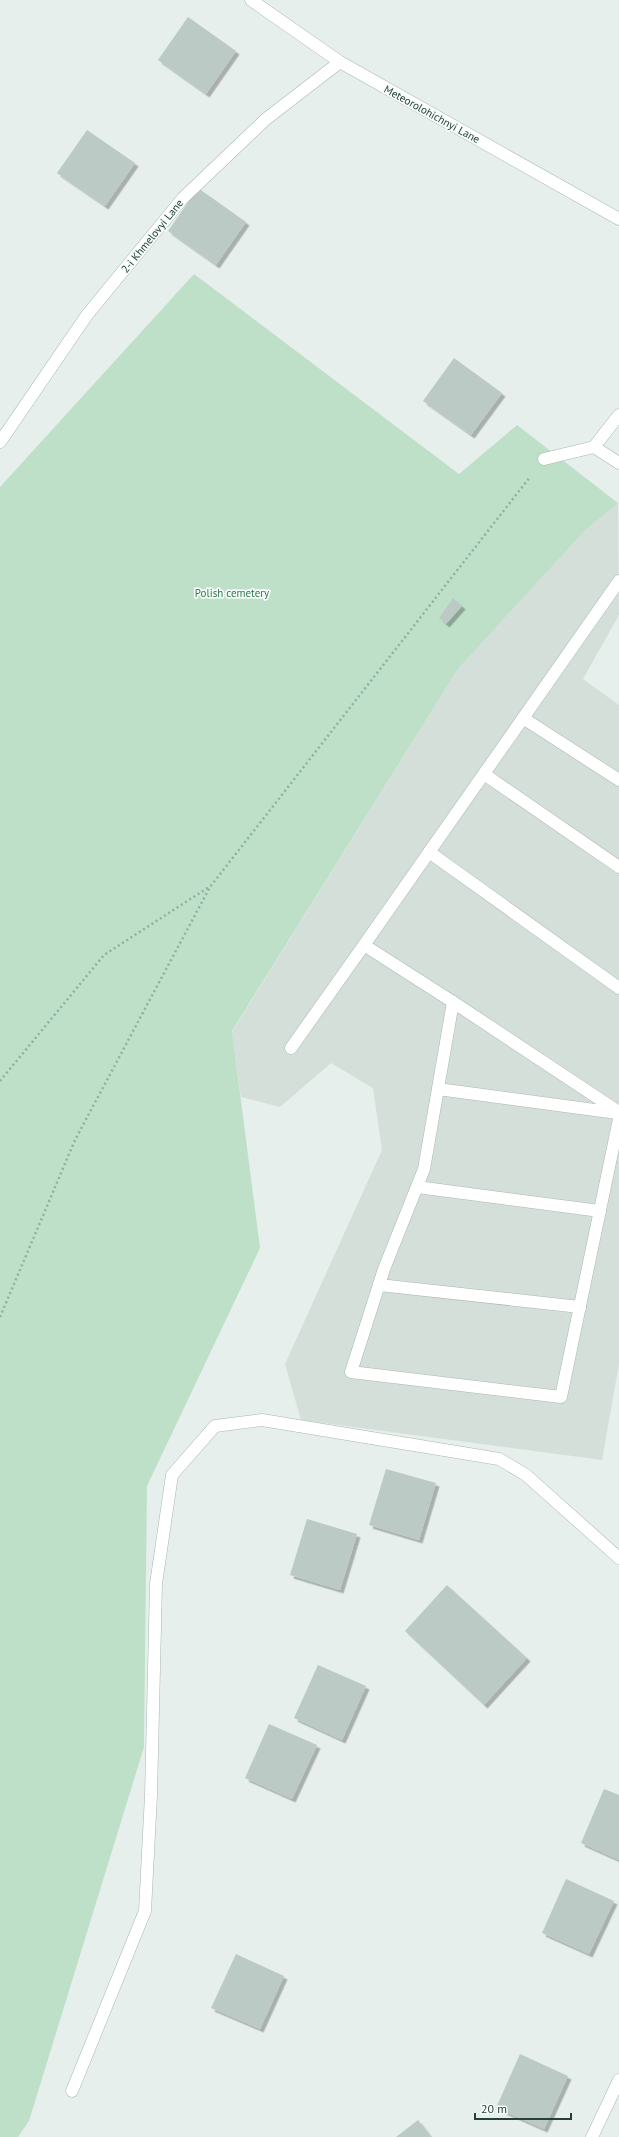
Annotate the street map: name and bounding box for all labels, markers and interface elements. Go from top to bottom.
street label: Meteorolohichnyi Lane [382,82,483,146]
street label: 2-i Khmelovyi Lane [118,196,186,276]
park label: Polish cemetery [195,586,270,600]
scale bar [475,2095,571,2121]
text: 20 m [481,2101,507,2116]

